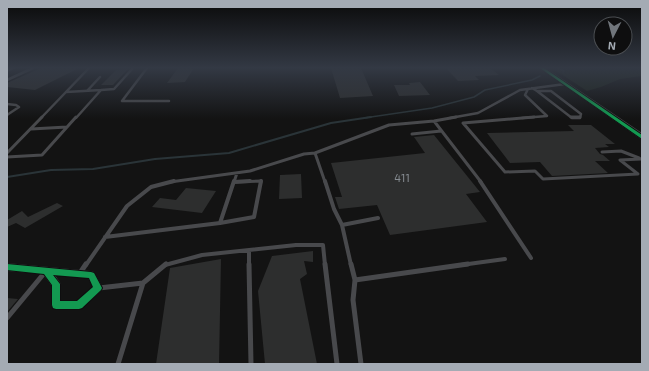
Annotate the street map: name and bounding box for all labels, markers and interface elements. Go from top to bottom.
north arrow [593,16,633,56]
text: N [607,40,617,53]
house number: 411 [394,171,410,184]

